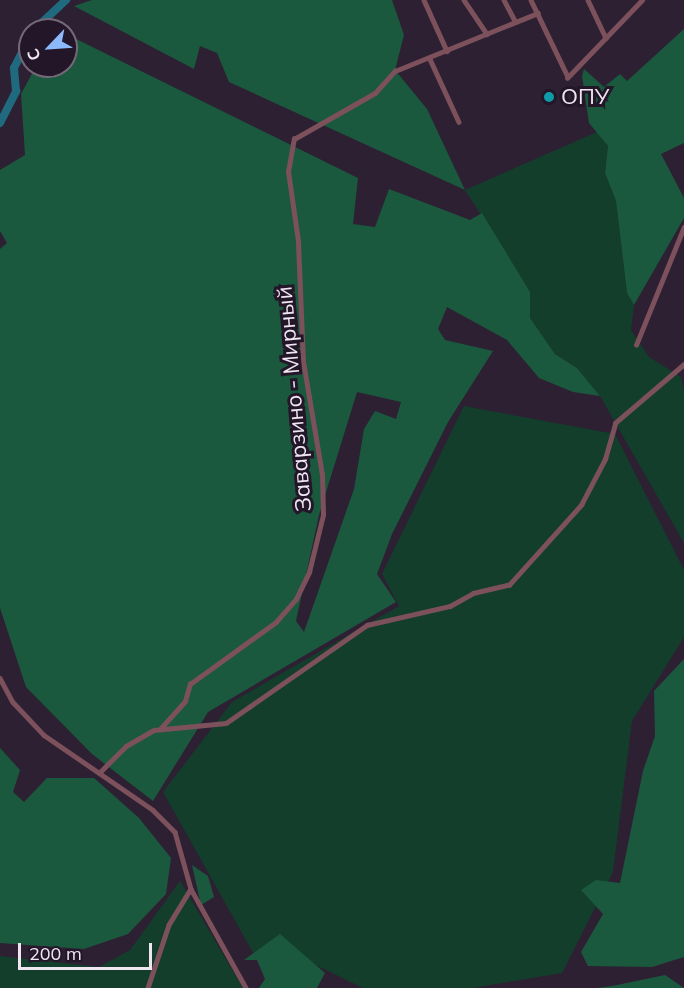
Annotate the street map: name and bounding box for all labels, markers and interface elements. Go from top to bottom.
north arrow [18,18,78,78]
text: С [22,46,45,64]
place label: ОПУ [561,84,609,110]
marker: ОПУ [542,90,556,104]
street label: Заварзино - Мирный [271,285,317,513]
scale bar [21,931,154,969]
text: 200 m [29,942,82,965]

